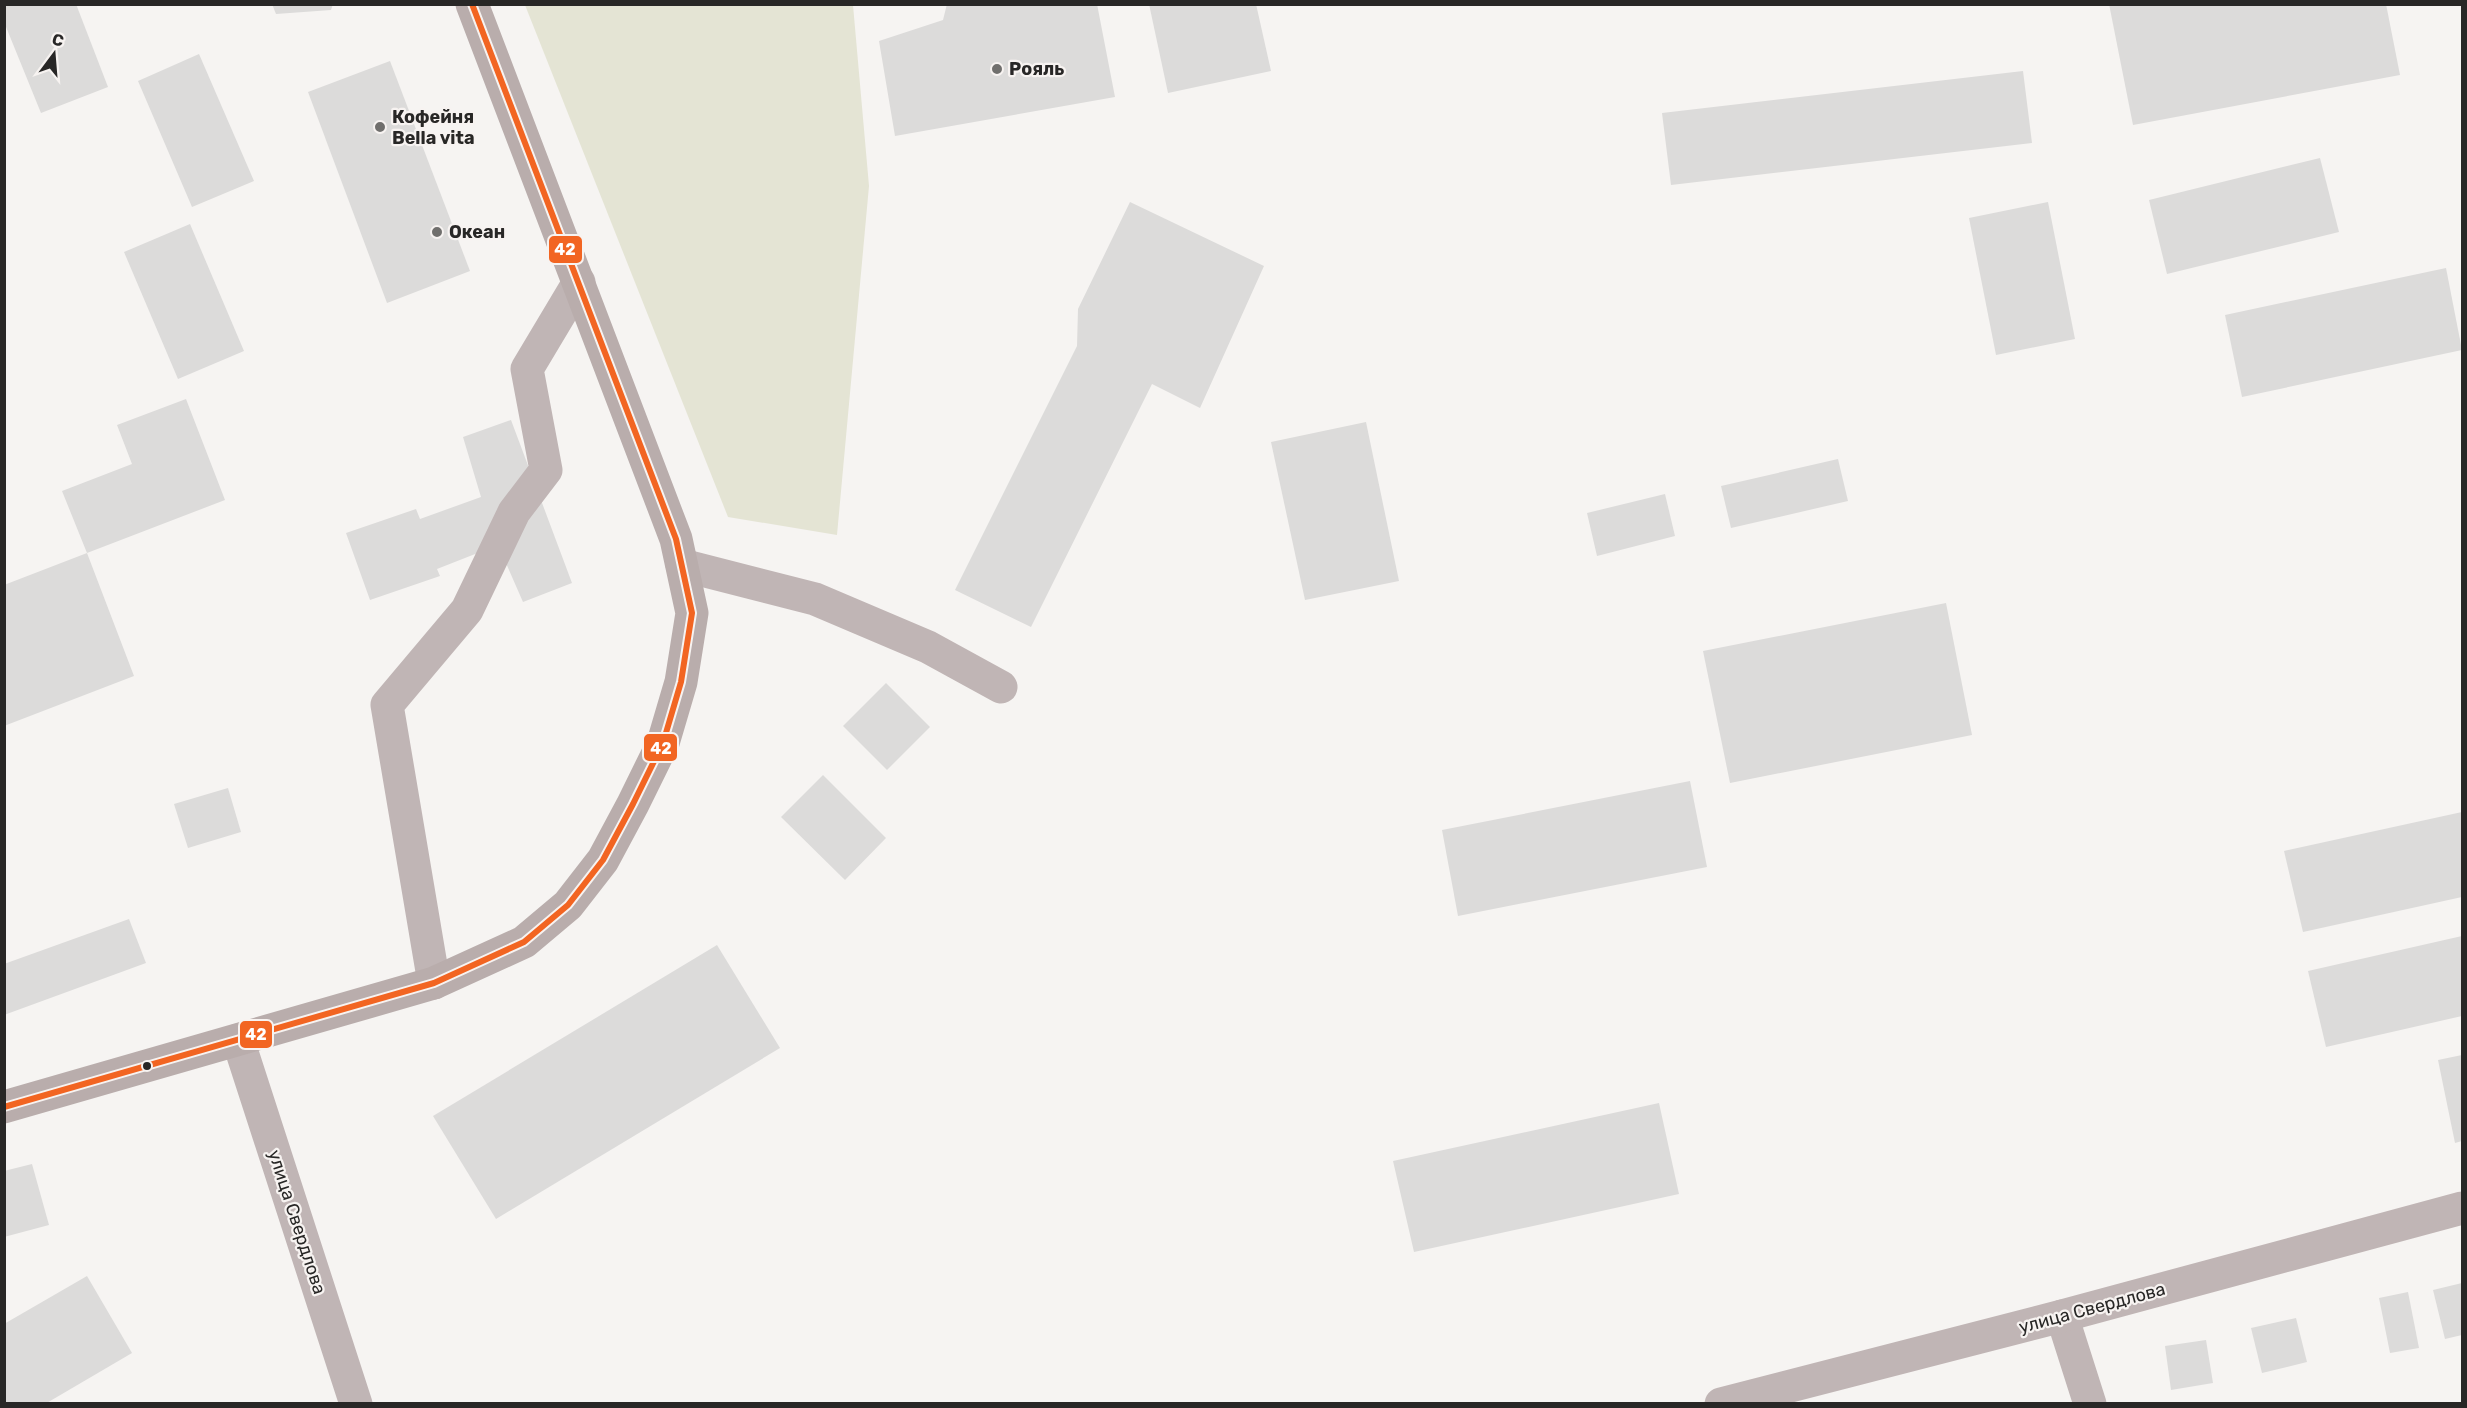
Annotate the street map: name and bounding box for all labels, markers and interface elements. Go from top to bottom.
north arrow [24,24,84,84]
text: С [50,29,66,51]
place label: Рояль [1009,58,1064,80]
marker: Рояль [990,62,1004,76]
place label: Кофейня Bella vita [392,106,475,149]
marker: Кофейня Bella vita [373,120,387,134]
place label: Океан [449,221,505,243]
marker: Океан [430,225,444,239]
line badge: 42 [548,235,583,264]
text: 42 [554,240,576,259]
line badge: 42 [643,733,678,762]
text: 42 [650,739,672,758]
line badge: 42 [239,1020,273,1049]
text: 42 [245,1025,267,1044]
unlabelled marker [141,1060,153,1072]
street label: улица Свердлова [263,1147,331,1297]
street label: улица Свердлова [2016,1278,2168,1338]

